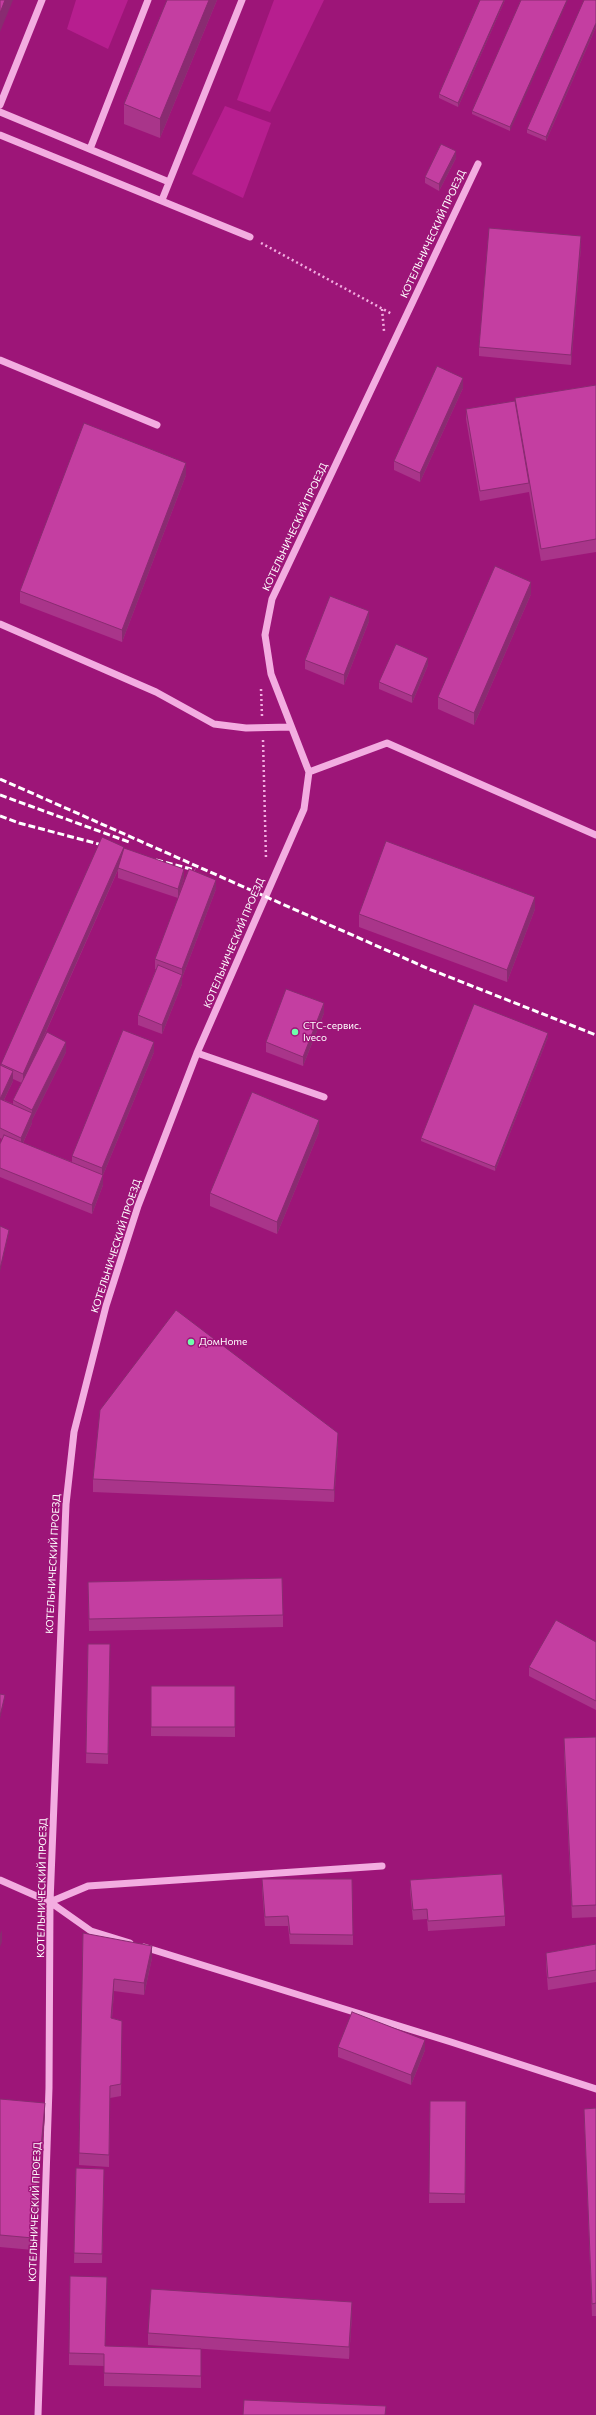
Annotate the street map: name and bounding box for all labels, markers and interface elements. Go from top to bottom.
street label: КОТЕЛЬНИЧЕСКИЙ ПРОЕЗД [398,168,468,300]
street label: КОТЕЛЬНИЧЕСКИЙ ПРОЕЗД [260,461,330,593]
street label: КОТЕЛЬНИЧЕСКИЙ ПРОЕЗД [201,876,267,1010]
place label: СТС-сервис. Iveco [303,1020,361,1044]
marker: СТС-сервис. Iveco [290,1027,300,1037]
street label: КОТЕЛЬНИЧЕСКИЙ ПРОЕЗД [89,1178,143,1314]
place label: ДомHome [199,1336,247,1348]
marker: ДомHome [186,1337,196,1347]
street label: КОТЕЛЬНИЧЕСКИЙ ПРОЕЗД [43,1494,63,1634]
street label: КОТЕЛЬНИЧЕСКИЙ ПРОЕЗД [35,1818,49,1958]
street label: КОТЕЛЬНИЧЕСКИЙ ПРОЕЗД [27,2142,43,2282]

